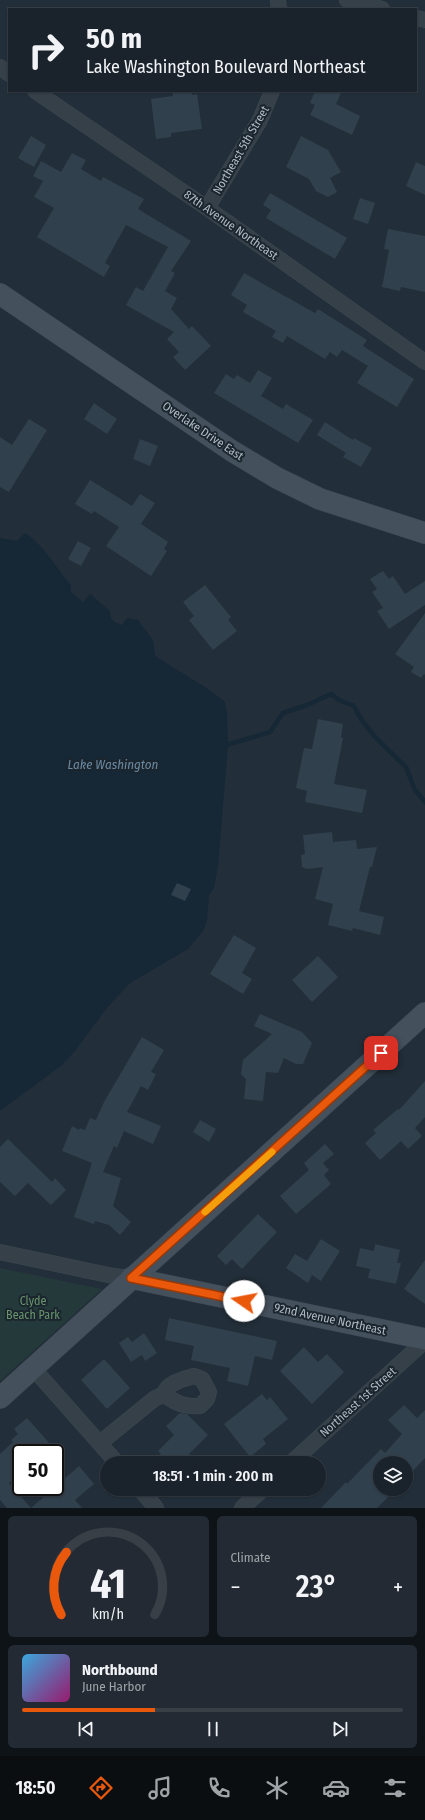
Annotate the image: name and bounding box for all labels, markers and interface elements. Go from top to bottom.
text: 50 m [86,22,142,55]
icon: right [20,24,72,76]
text: Lake Washington Boulevard Northeast [86,56,366,78]
street label: Northeast 5th Street [210,103,272,197]
street label: 87th Avenue Northeast [181,187,281,263]
street label: Overlake Drive East [160,399,246,463]
water label: Lake Washington [68,757,159,772]
pin [364,1036,398,1070]
icon: arrive [370,1042,392,1064]
position arrow [223,1280,265,1322]
park label: Clyde Beach Park [6,1294,60,1322]
street label: 92nd Avenue Northeast [273,1300,387,1338]
street label: Northeast 1st Street [317,1364,399,1440]
speed limit sign: 50 [12,1444,64,1496]
map controls [373,1456,413,1496]
button: layers [373,1456,413,1496]
text: 18:51 · 1 min · 200 m [153,1467,273,1485]
text: Climate [231,1550,271,1565]
text: 41 [90,1558,126,1608]
text: 23° [296,1569,338,1605]
text: − [231,1574,240,1601]
text: + [393,1574,403,1601]
text: km/h [92,1605,124,1622]
text: Northbound [82,1661,158,1679]
text: June Harbor [82,1679,146,1694]
icon: previous [75,1718,97,1740]
icon: pause [202,1718,224,1740]
icon: next [329,1718,351,1740]
icon: directions [87,1774,115,1802]
icon: music [146,1774,174,1802]
icon: phone [205,1774,233,1802]
icon: climate [263,1774,291,1802]
icon: car [322,1774,350,1802]
icon: filters [381,1774,409,1802]
text: 18:50 [15,1777,56,1799]

